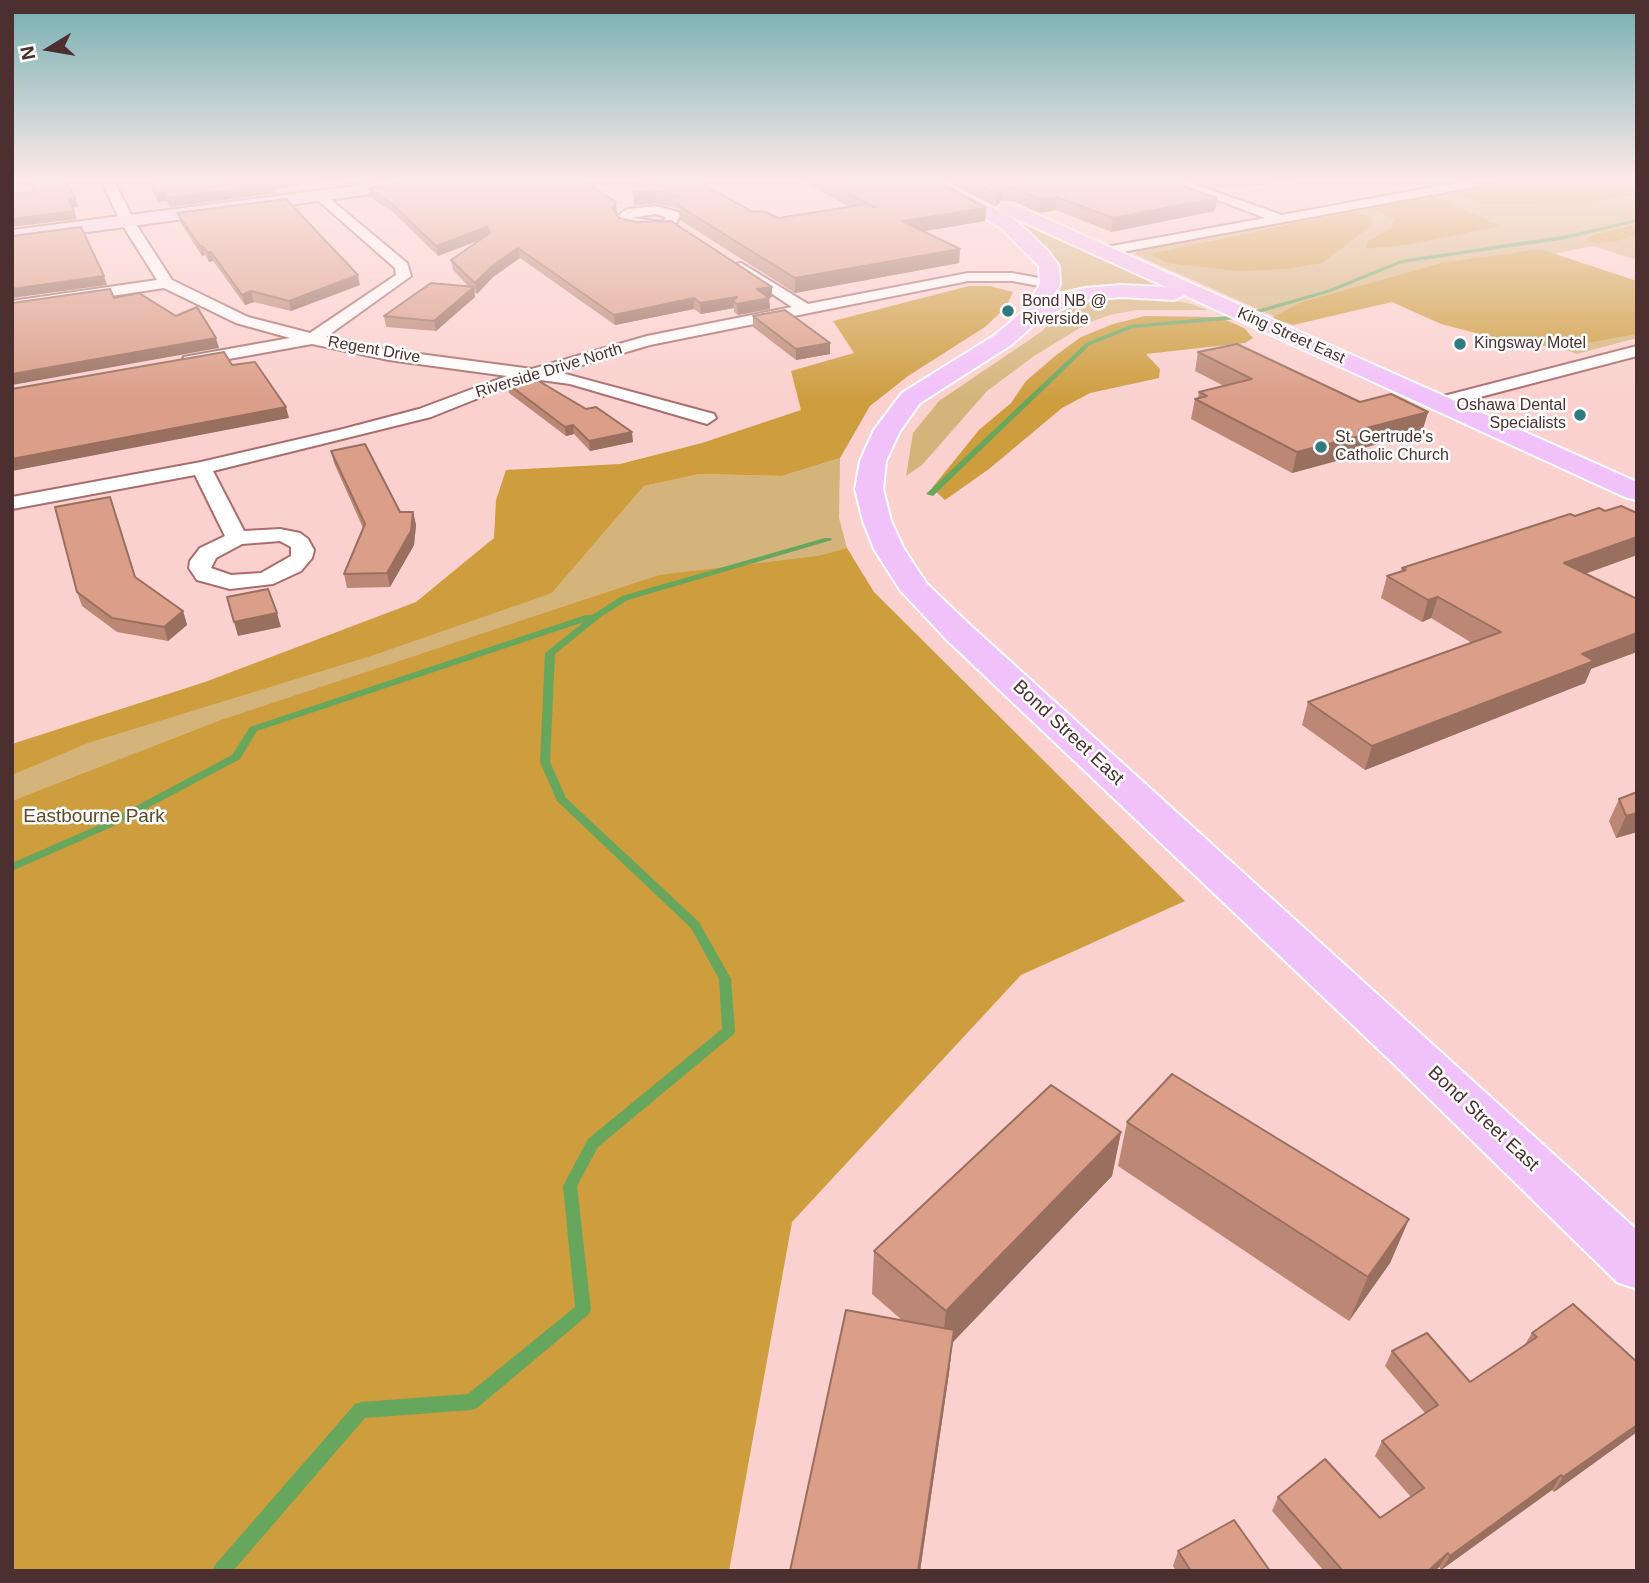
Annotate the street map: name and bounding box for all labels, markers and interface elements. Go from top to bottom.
north arrow [14,14,84,84]
text: N [16,44,40,62]
place label: Bond NB @ Riverside [1022,292,1107,330]
marker: Bond NB @ Riverside [1000,303,1016,319]
street label: King Street East [1234,304,1348,368]
street label: Regent Drive [326,332,422,368]
place label: Kingsway Motel [1474,334,1586,354]
marker: Kingsway Motel [1452,336,1468,352]
street label: Riverside Drive North [473,340,625,402]
place label: Oshawa Dental Specialists [1457,396,1566,434]
marker: Oshawa Dental Specialists [1572,407,1588,423]
place label: St. Gertrude's Catholic Church [1335,428,1449,466]
marker: St. Gertrude's Catholic Church [1313,439,1329,455]
street label: Bond Street East [1008,676,1128,790]
park label: Eastbourne Park [23,806,165,828]
street label: Bond Street East [1423,1062,1543,1176]

